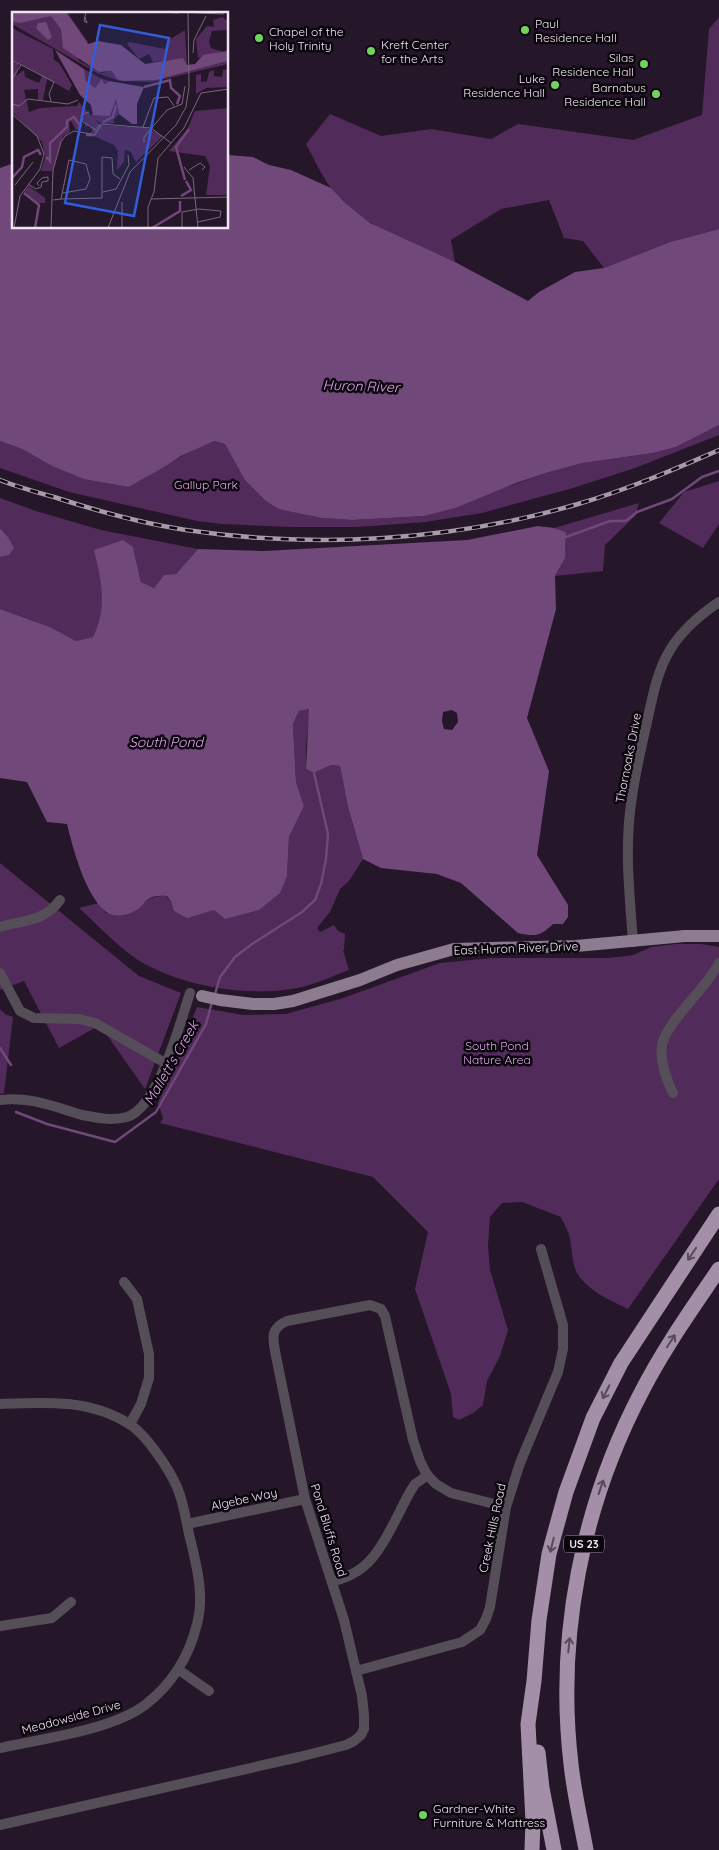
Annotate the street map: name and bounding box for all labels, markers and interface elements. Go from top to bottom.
inset map [12,12,229,229]
place label: Paul Residence Hall [535,16,617,45]
place label: Chapel of the Holy Trinity [269,24,344,53]
marker: Paul Residence Hall [519,24,531,36]
marker: Chapel of the Holy Trinity [253,32,265,44]
place label: Kreft Center for the Arts [381,37,449,66]
marker: Kreft Center for the Arts [365,45,377,57]
place label: Silas Residence Hall [552,50,634,79]
marker: Silas Residence Hall [638,58,650,70]
place label: Luke Residence Hall [463,71,545,100]
marker: Luke Residence Hall [549,79,561,91]
place label: Barnabus Residence Hall [564,80,646,109]
marker: Barnabus Residence Hall [650,88,662,100]
water label: Huron River [322,376,401,396]
park label: Gallup Park [174,477,238,492]
street label: Thornoaks Drive [612,711,644,804]
water label: South Pond [129,733,205,751]
street label: East Huron River Drive [453,938,579,958]
water label: Mallett's Creek [140,1016,203,1108]
park label: South Pond Nature Area [463,1038,531,1067]
one-way arrow [686,1247,696,1261]
one-way arrow [666,1334,676,1348]
one-way arrow [601,1385,611,1400]
one-way arrow [597,1479,606,1495]
street label: Pond Bluffs Road [308,1482,350,1578]
street label: Creek Hills Road [475,1482,509,1574]
street label: Algebe Way [210,1485,278,1513]
road number: US 23 [564,1536,604,1552]
one-way arrow [547,1537,556,1553]
one-way arrow [564,1638,574,1654]
street label: Meadowside Drive [20,1697,122,1737]
place label: Gardner-White Furniture & Mattress [433,1801,545,1830]
marker: Gardner-White Furniture & Mattress [417,1809,429,1821]

